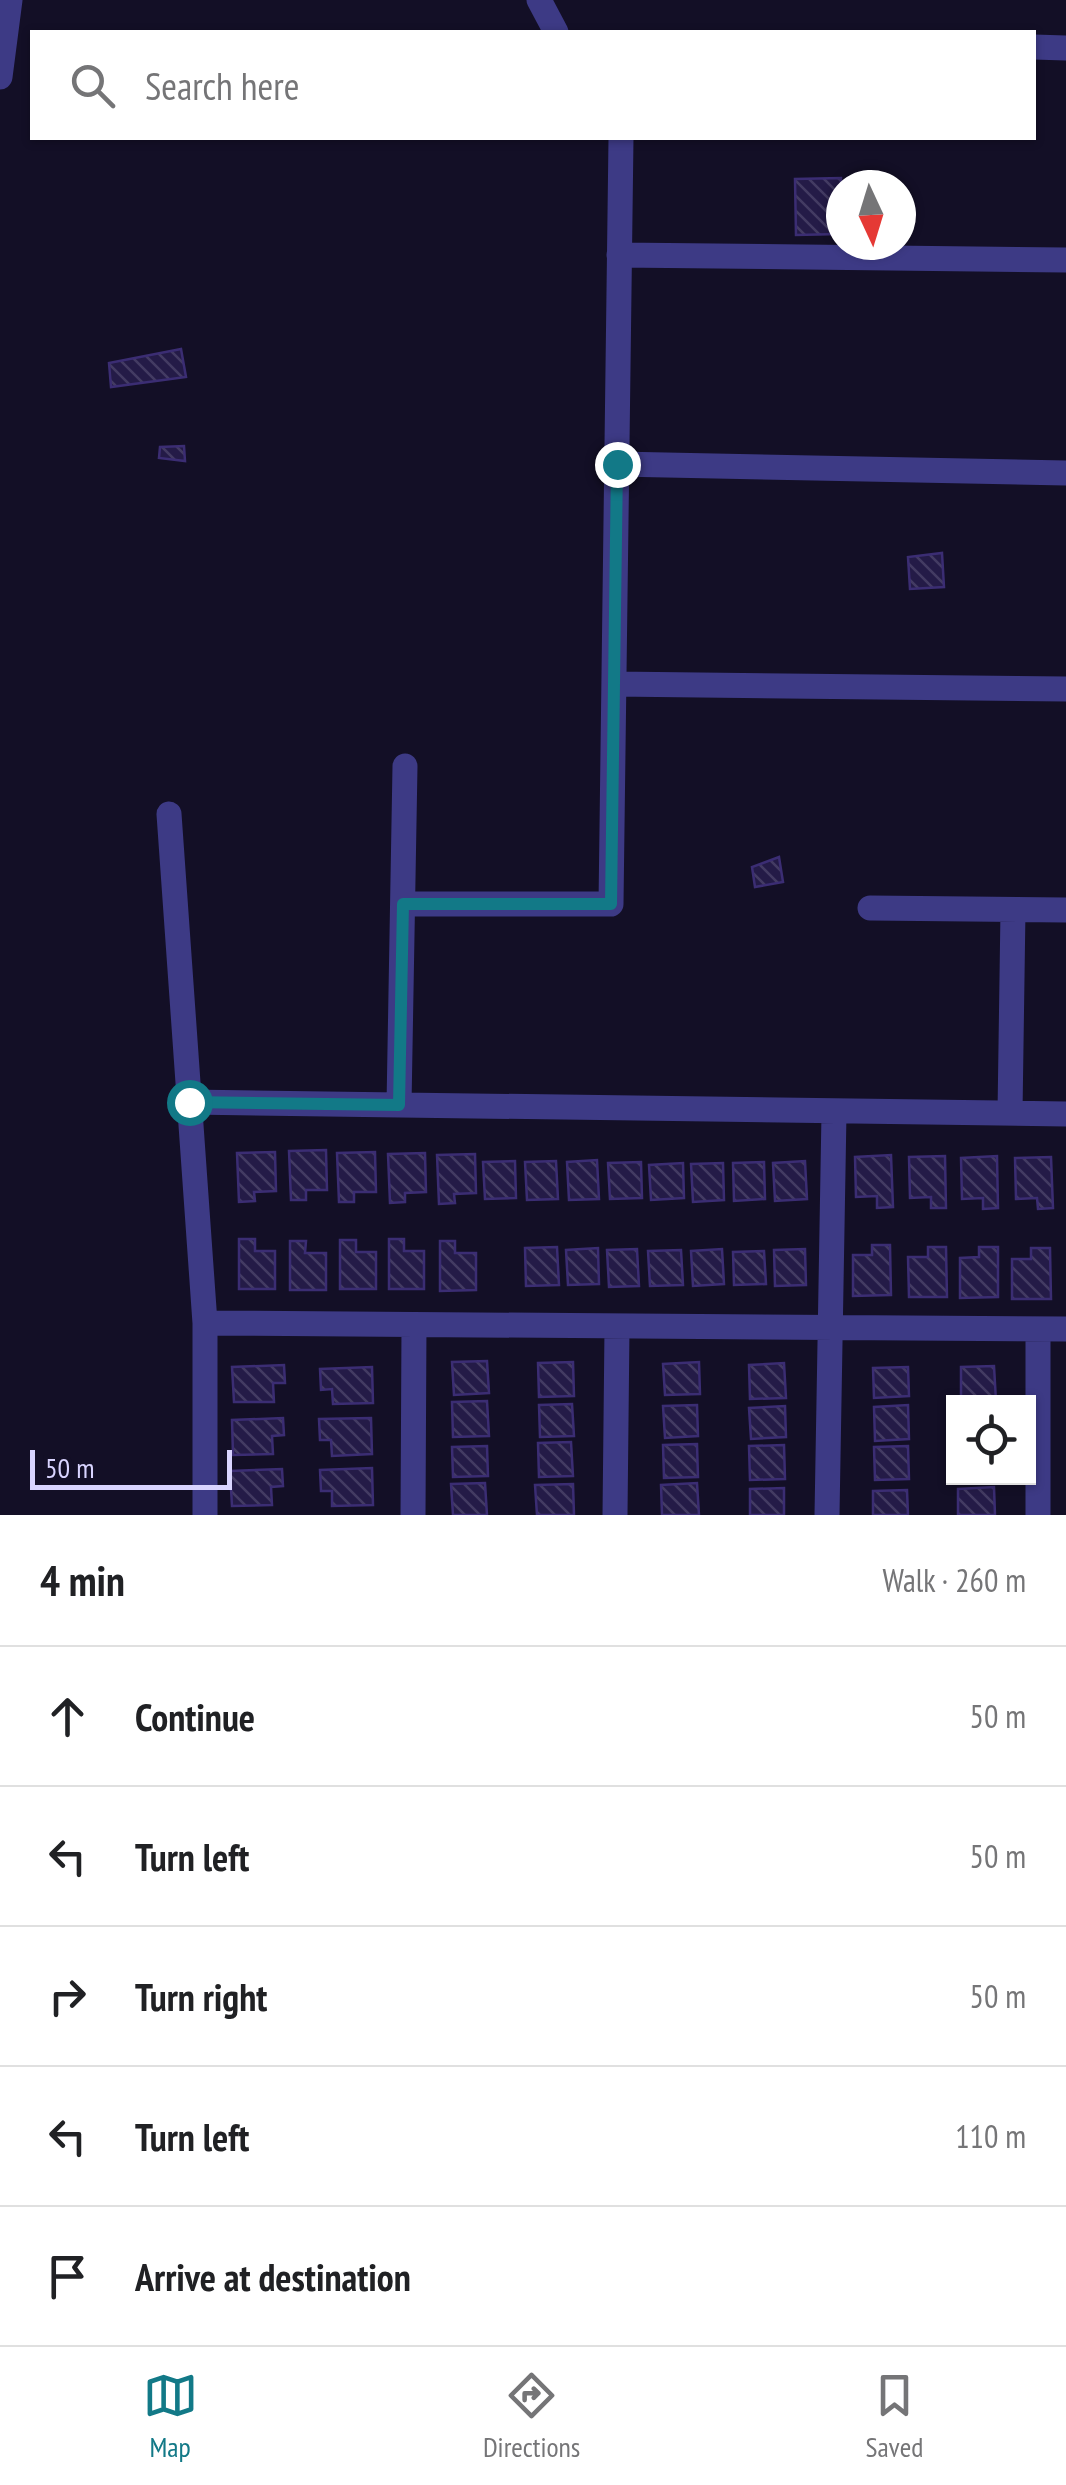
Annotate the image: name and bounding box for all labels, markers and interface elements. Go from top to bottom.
search box [30,30,1036,140]
icon: search [65,58,120,113]
text: Search here [145,61,299,110]
north arrow [826,170,916,260]
route end [595,442,641,488]
route start [167,1080,213,1126]
map controls [946,1395,1036,1485]
button: locate [946,1395,1036,1485]
scale bar [30,1445,232,1490]
text: 50 m [45,1449,94,1486]
text: 4 min [40,1553,125,1608]
text: Walk · 260 m [882,1559,1026,1601]
icon: ahead [40,1689,95,1744]
text: Continue [135,1692,255,1741]
text: 50 m [970,1695,1026,1737]
icon: left [40,1829,95,1884]
text: Turn left [135,1832,249,1881]
text: 50 m [970,1835,1026,1877]
icon: right [40,1969,95,2024]
text: Turn right [135,1972,267,2021]
text: 50 m [970,1975,1026,2017]
icon: left [40,2109,95,2164]
text: Turn left [135,2112,249,2161]
text: 110 m [955,2115,1026,2157]
icon: arrive [40,2249,95,2304]
text: Arrive at destination [135,2252,411,2301]
tab: Map [143,2368,198,2465]
tab: Directions [483,2368,580,2465]
tab: Saved [866,2368,923,2465]

